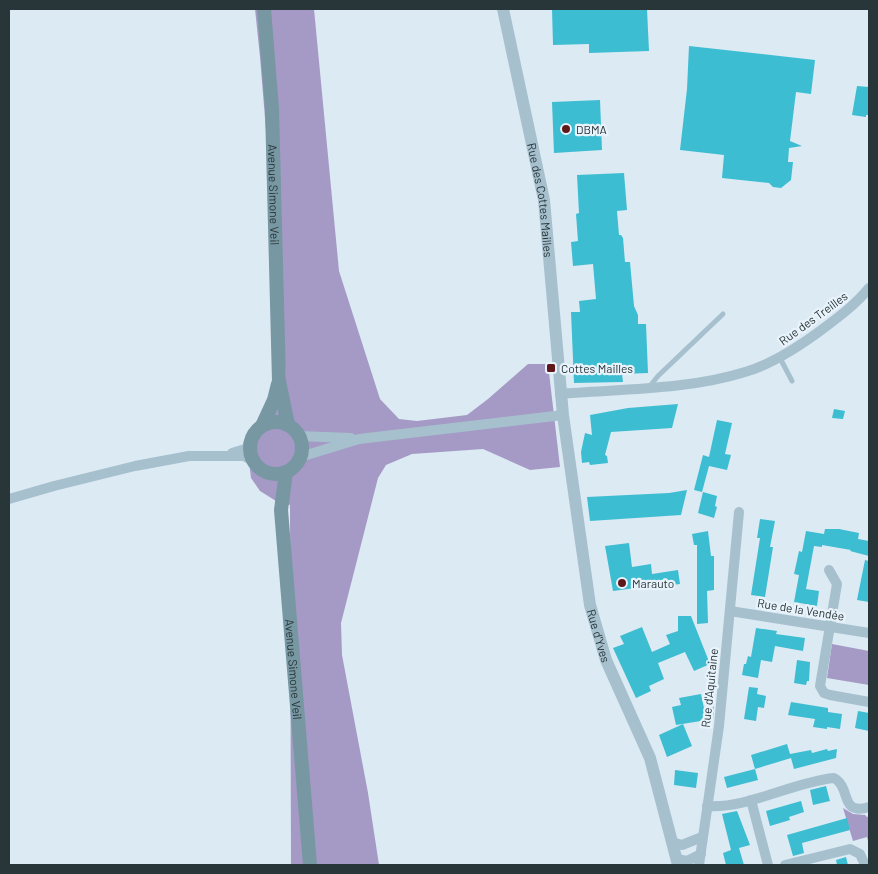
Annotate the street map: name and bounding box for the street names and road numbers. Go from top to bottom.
street label: Rue des Cottes Mailles [525,142,556,258]
street label: Avenue Simone Veil [266,144,283,245]
street label: Rue des Treilles [776,288,850,348]
street label: Rue de la Vendée [757,595,845,623]
street label: Rue d'Yves [585,607,613,664]
street label: Avenue Simone Veil [283,618,305,720]
street label: Rue d'Aquitaine [698,648,720,728]

